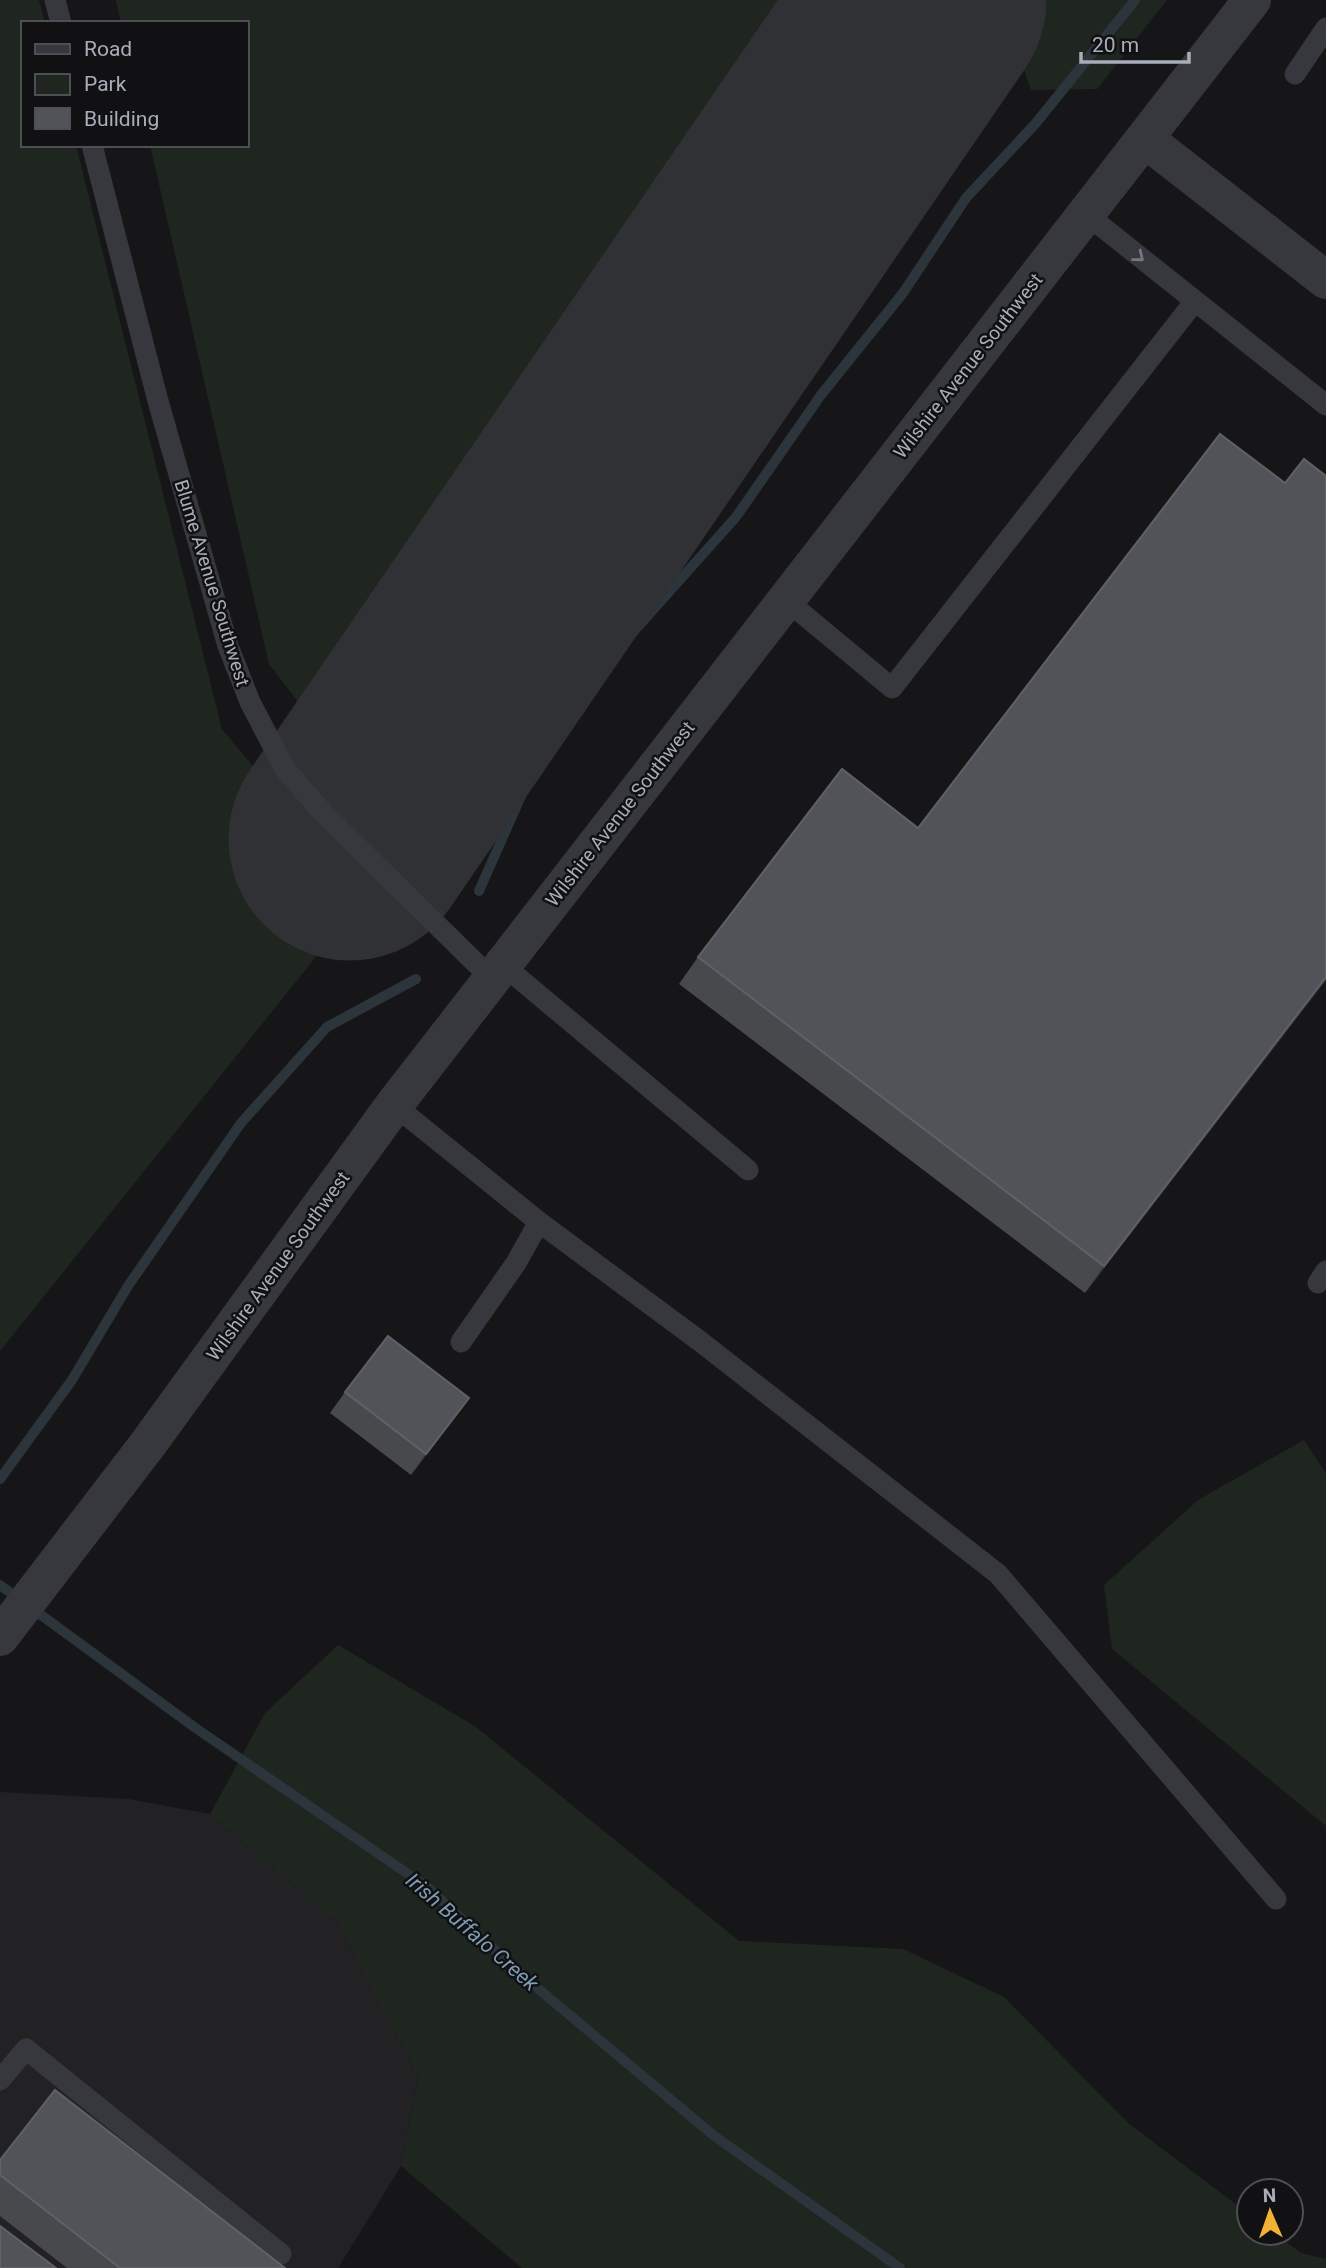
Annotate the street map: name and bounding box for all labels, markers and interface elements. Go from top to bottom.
legend [21,21,248,147]
scale bar [1081,21,1190,65]
text: 20 m [1092,33,1139,57]
text: Road [84,37,132,61]
text: Park [84,72,127,96]
text: Building [84,107,159,131]
one-way arrow [1131,249,1144,261]
street label: Wilshire Avenue Southwest [889,269,1047,463]
street label: Blume Avenue Southwest [170,477,254,689]
street label: Wilshire Avenue Southwest [541,717,699,911]
street label: Wilshire Avenue Southwest [202,1167,354,1365]
water label: Irish Buffalo Creek [401,1868,543,1996]
north arrow [1235,2177,1305,2247]
text: N [1262,2184,1277,2207]

